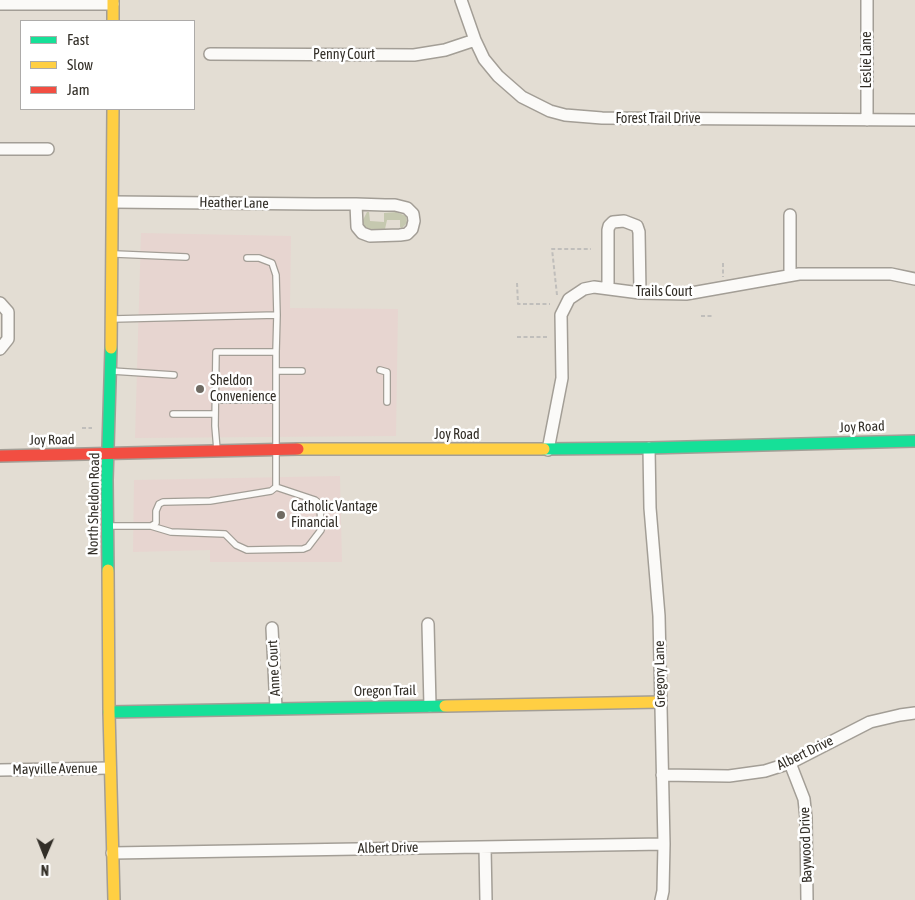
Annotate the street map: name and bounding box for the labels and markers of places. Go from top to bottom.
place label: Sheldon Convenience [210,373,276,406]
marker: Sheldon Convenience [194,383,206,395]
place label: Catholic Vantage Financial [291,499,378,532]
marker: Catholic Vantage Financial [275,509,287,521]

